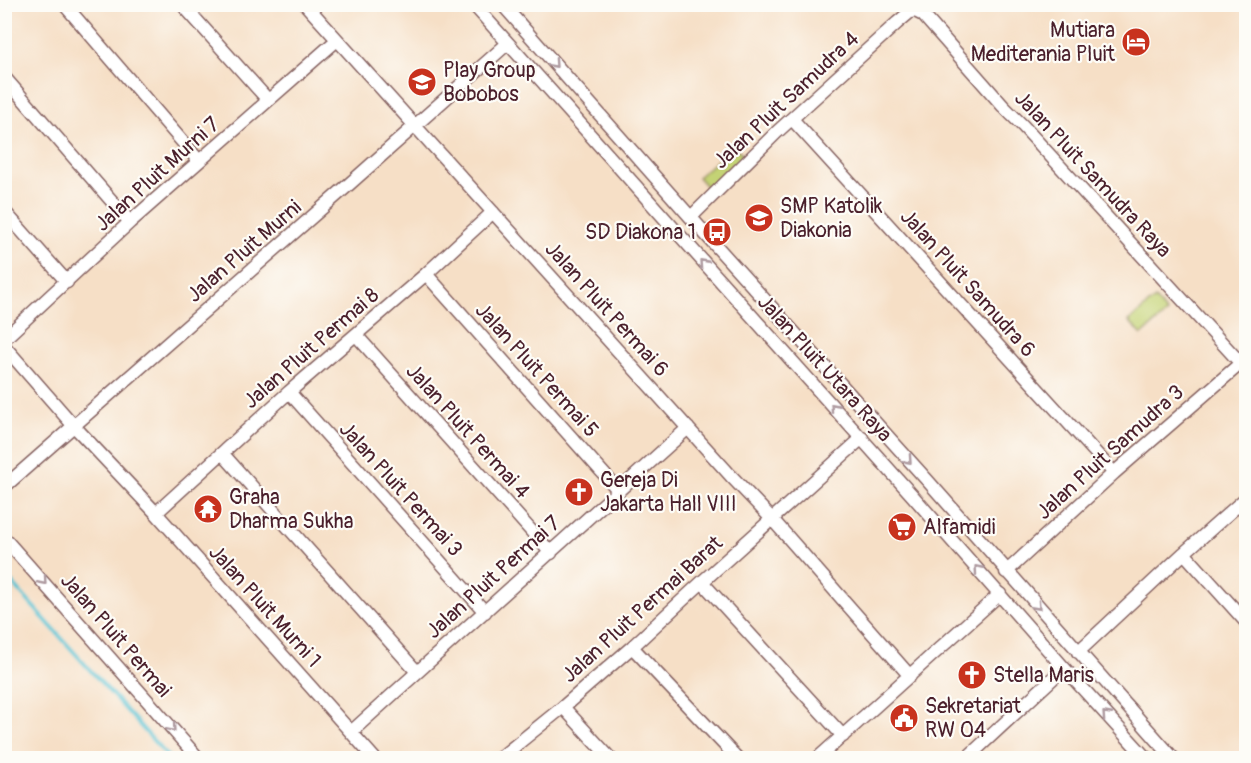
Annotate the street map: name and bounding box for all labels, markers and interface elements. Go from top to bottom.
place label: Mutiara Mediterania Pluit [971,17,1116,68]
street label: Jalan Pluit Samudra 4 [708,26,865,175]
hotel icon: Mutiara Mediterania Pluit [1120,26,1152,58]
place label: Play Group Bobobos [443,57,536,108]
one-way arrow [547,57,558,68]
school or university icon: Play Group Bobobos [406,66,438,98]
street label: Jalan Pluit Samudra Raya [1008,85,1177,263]
street label: Jalan Pluit Murni 7 [89,111,225,238]
place label: SMP Katolik Diakonia [780,193,883,244]
street label: Jalan Pluit Murni [181,194,307,309]
school or university icon: SMP Katolik Diakonia [743,202,775,234]
street label: Jalan Pluit Samudra 6 [894,204,1041,363]
bus stop icon: SD Diakona 1 [701,216,733,248]
place label: SD Diakona 1 [585,219,696,246]
street label: Jalan Pluit Permai 6 [539,236,674,383]
one-way arrow [699,259,710,269]
street label: Jalan Pluit Permai 8 [238,282,385,415]
street label: Jalan Pluit Utara Raya [751,289,898,448]
street label: Jalan Pluit Permai 5 [469,297,604,443]
street label: Jalan Pluit Permai 4 [400,358,535,505]
street label: Jalan Pluit Samudra 3 [1031,379,1190,526]
one-way arrow [830,404,841,414]
street label: Jalan Pluit Permai 3 [333,416,468,562]
one-way arrow [901,453,912,464]
place label: Gereja Di Jakarta Hall VIII [600,467,737,518]
church icon: Gereja Di Jakarta Hall VIII [563,476,595,508]
place label: Graha Dharma Sukha [229,484,353,535]
temple icon: Graha Dharma Sukha [192,493,224,525]
street label: Jalan Pluit Permai 7 [421,510,566,645]
supermarket icon: Alfamidi [886,511,918,543]
place label: Alfamidi [923,514,996,541]
street label: Jalan Pluit Permai Barat [556,530,729,689]
street label: Jalan Pluit Murni 1 [202,539,327,673]
one-way arrow [974,565,985,576]
street label: Jalan Pluit Permai [54,568,177,703]
one-way arrow [36,575,47,585]
one-way arrow [1030,599,1041,610]
church icon: Stella Maris [956,659,988,691]
place label: Stella Maris [993,662,1094,689]
place label: Sekretariat RW 04 [925,693,1021,744]
public building icon: Sekretariat RW 04 [888,702,920,734]
one-way arrow [1102,711,1113,722]
one-way arrow [165,721,176,732]

